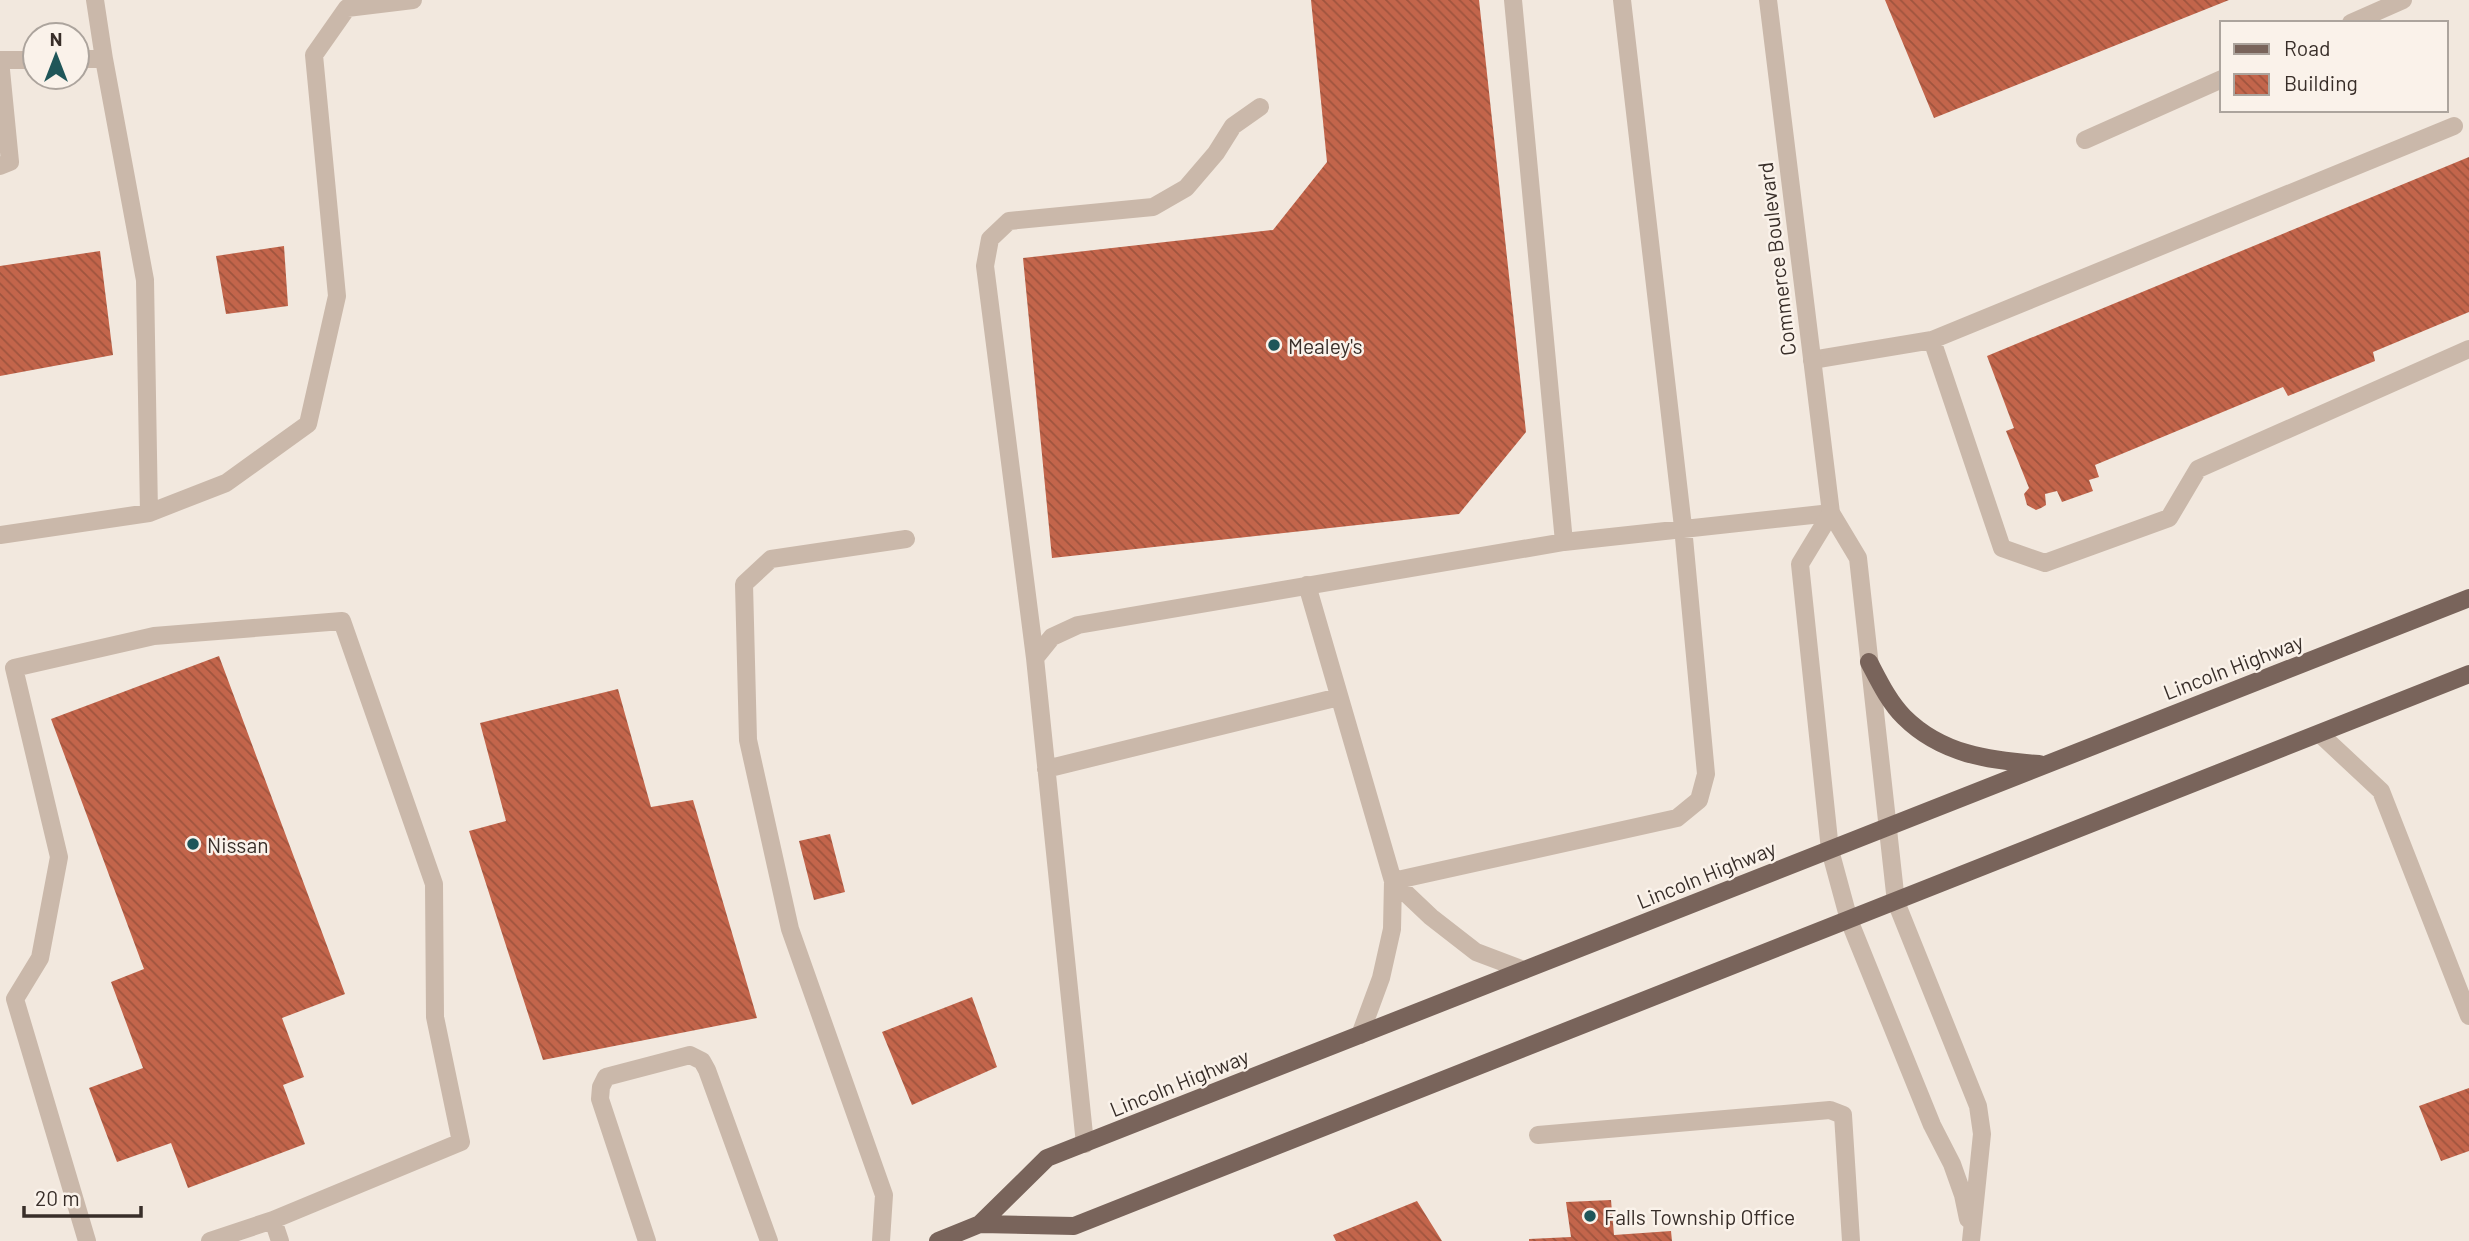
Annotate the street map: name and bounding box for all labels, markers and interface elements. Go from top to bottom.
north arrow [21,21,91,91]
legend [2220,21,2448,112]
text: N [50,27,62,50]
text: Road [2284,35,2330,60]
text: Building [2284,70,2358,95]
street label: Commerce Boulevard [1752,161,1800,357]
place label: Mealey's [1288,333,1363,358]
marker: Mealey's [1266,337,1282,353]
street label: Lincoln Highway [2160,628,2307,704]
place label: Nissan [207,832,269,857]
street label: Lincoln Highway [1633,835,1779,913]
marker: Nissan [185,836,201,852]
street label: Lincoln Highway [1106,1043,1252,1121]
scale bar [24,1174,142,1218]
text: 20 m [35,1185,80,1210]
place label: Falls Township Office [1604,1204,1795,1229]
marker: Falls Township Office [1582,1208,1598,1224]

